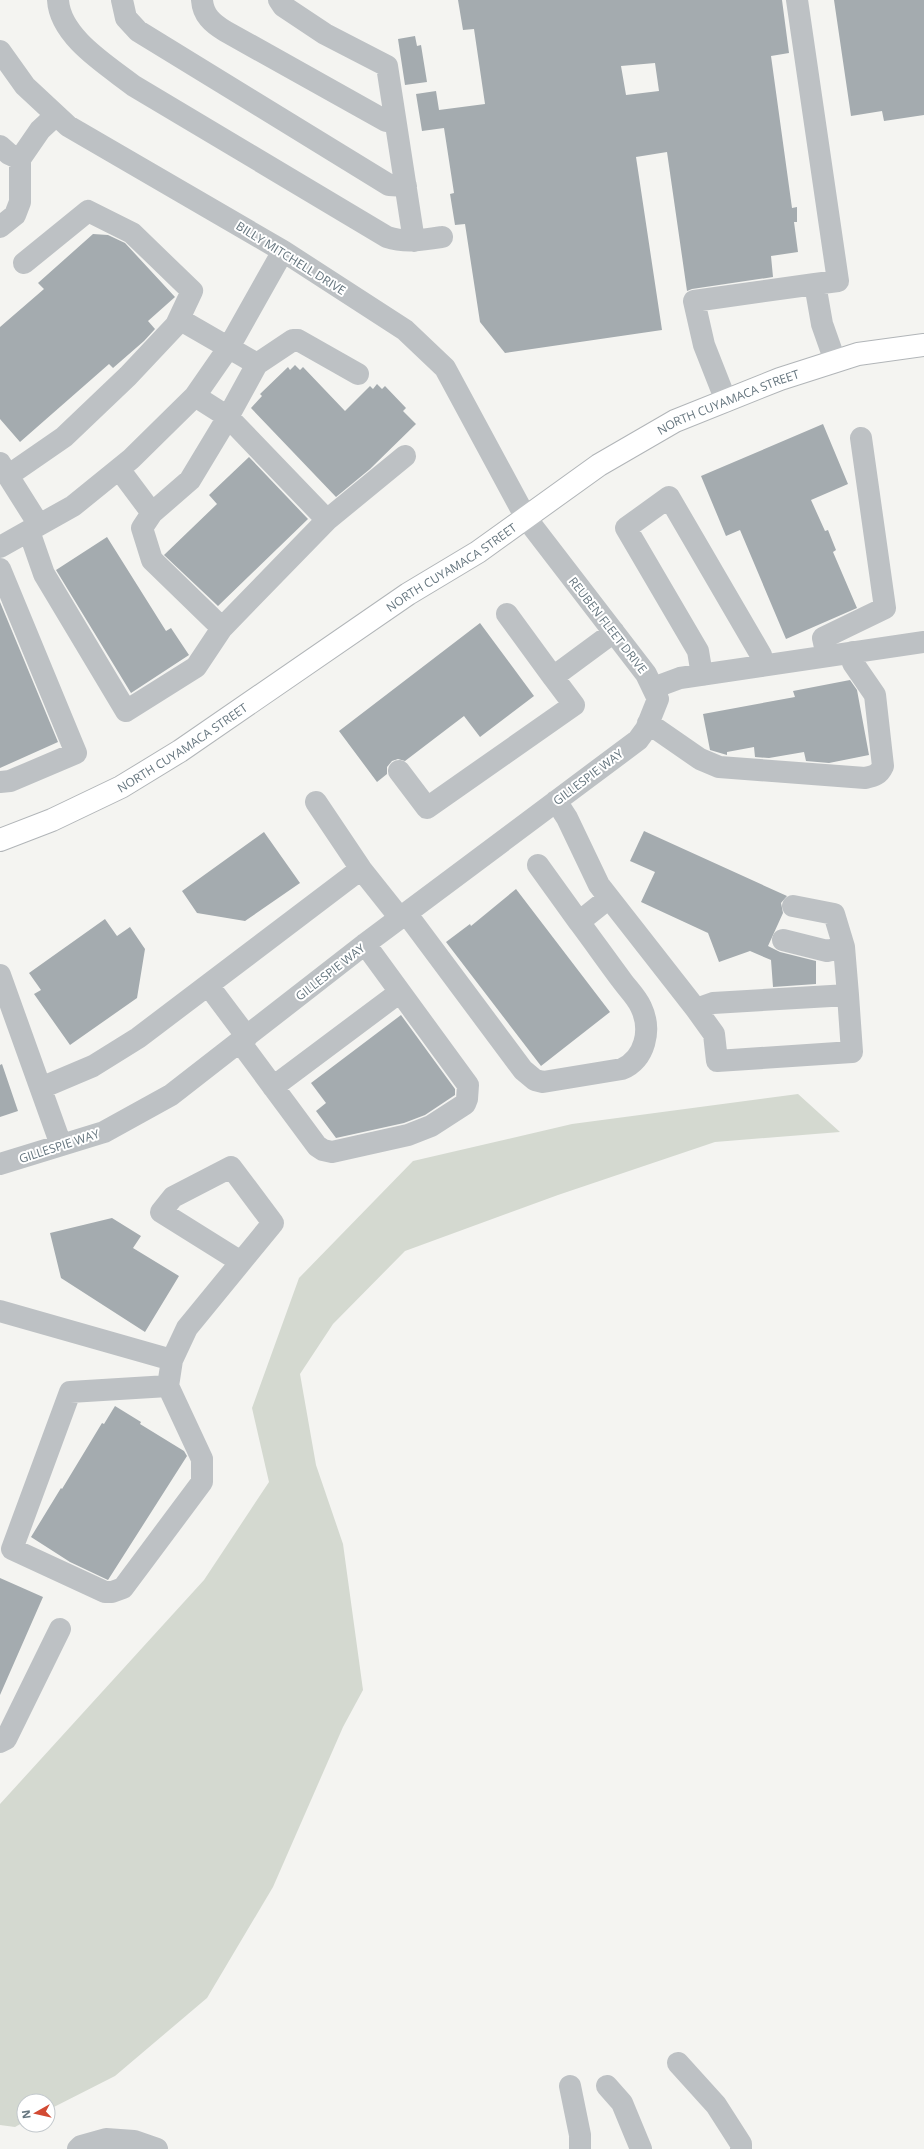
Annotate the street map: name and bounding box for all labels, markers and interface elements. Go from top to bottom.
street label: BILLY MITCHELL DRIVE [233,217,349,299]
street label: NORTH CUYAMACA STREET [654,365,801,438]
street label: NORTH CUYAMACA STREET [382,518,520,615]
street label: REUBEN FLEET DRIVE [565,573,651,677]
street label: NORTH CUYAMACA STREET [114,699,251,796]
street label: GILLESPIE WAY [550,745,627,809]
street label: GILLESPIE WAY [292,939,368,1004]
street label: GILLESPIE WAY [17,1125,102,1167]
north arrow [16,2093,56,2133]
text: N [18,2109,34,2120]

